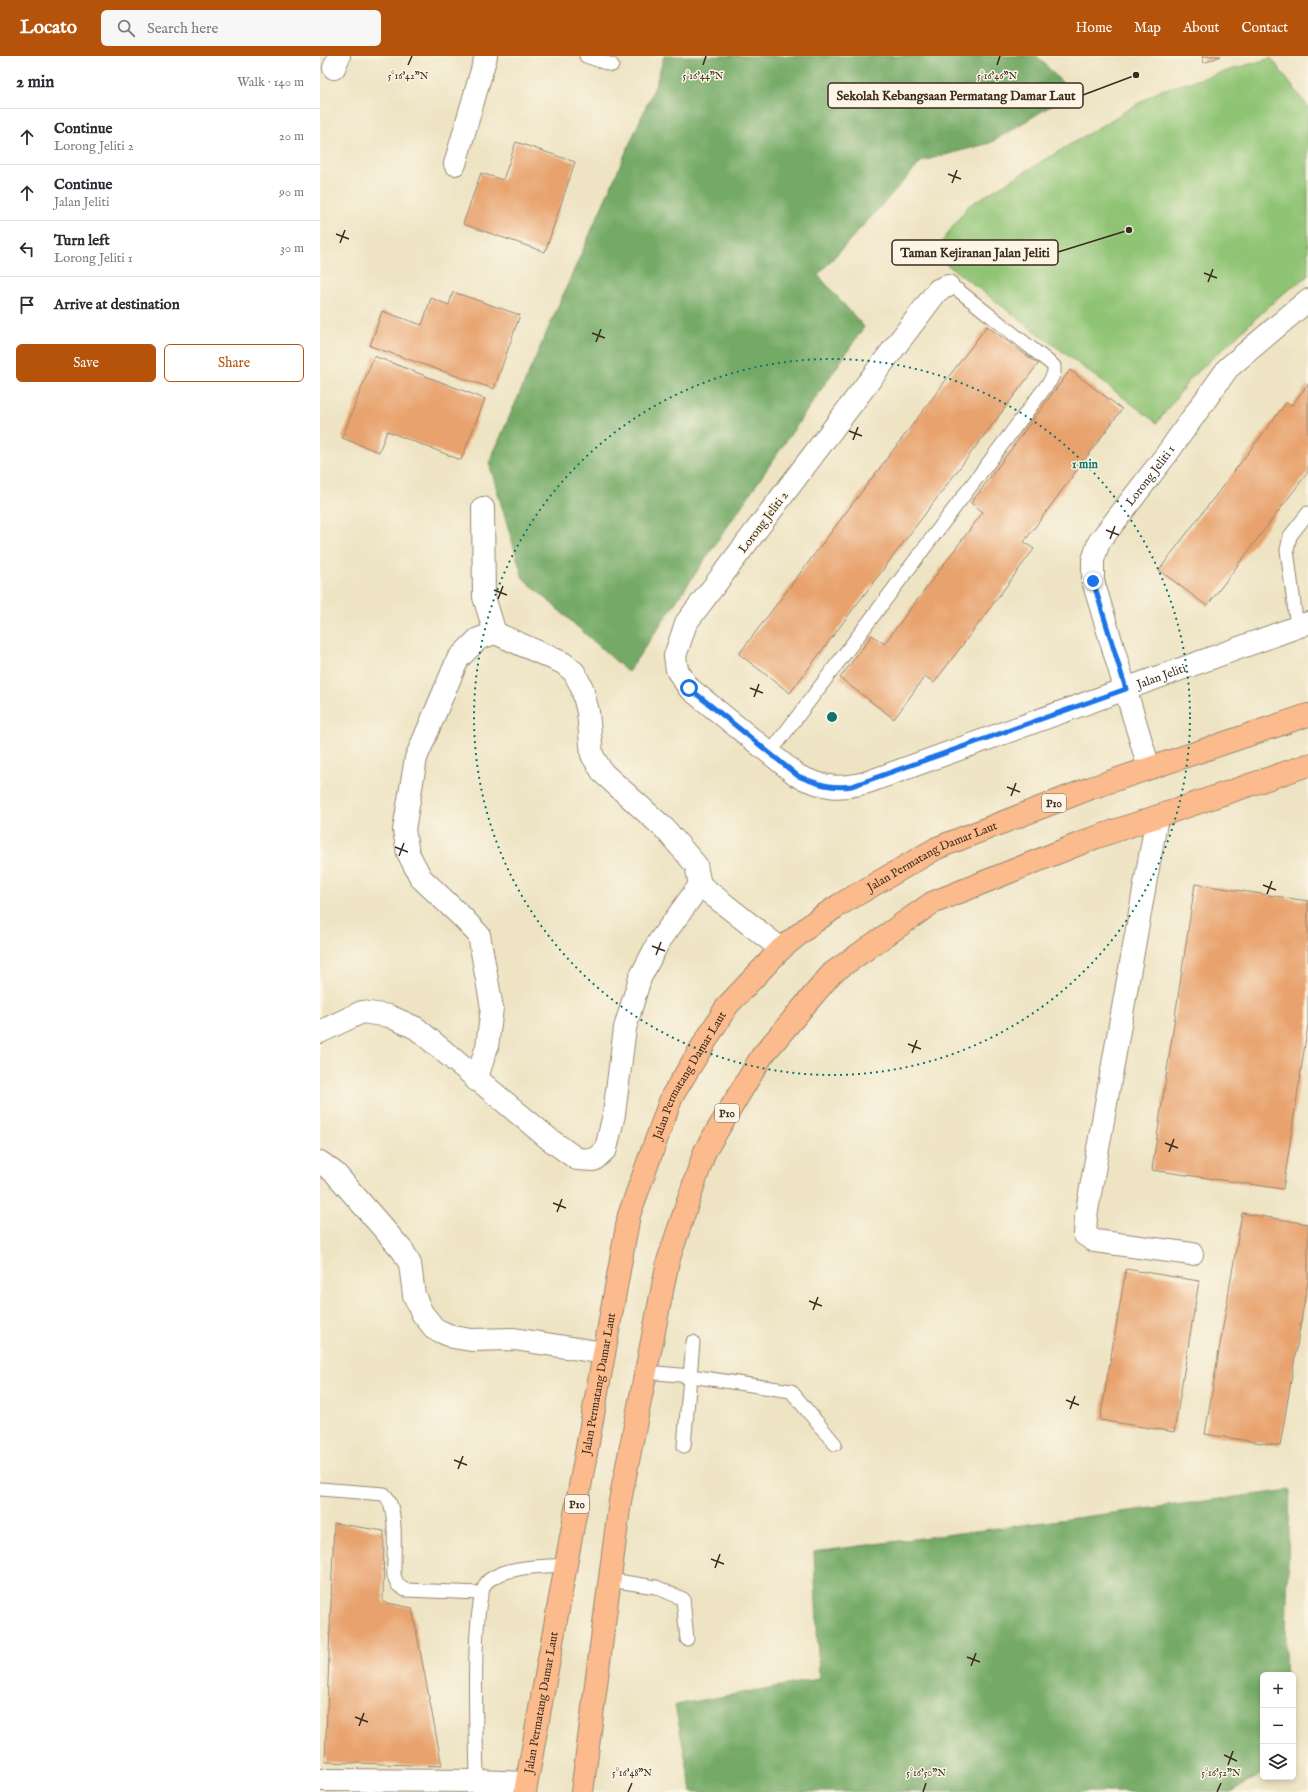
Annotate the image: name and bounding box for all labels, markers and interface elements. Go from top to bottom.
search box [101,10,381,46]
text: Locato [20,16,77,40]
icon: search [115,17,137,39]
text: Search here [147,19,219,38]
text: Home [1076,19,1112,37]
text: Map [1134,19,1161,37]
text: About [1183,19,1219,37]
text: Contact [1241,19,1288,37]
text: 5°16'42"N [388,70,429,83]
text: 5°16'44"N [683,70,724,83]
text: 5°16'46"N [977,70,1017,83]
text: 2 min [16,72,54,93]
text: Walk · 140 m [237,74,304,91]
callout: Sekolah Kebangsaan Permatang Damar Laut [828,83,1083,108]
text: Sekolah Kebangsaan Permatang Damar Laut [837,88,1076,105]
text: Continue [54,119,112,138]
icon: ahead [16,126,38,148]
text: 20 m [279,128,304,145]
text: Lorong Jeliti 2 [54,138,134,155]
text: Continue [54,175,112,194]
icon: ahead [16,182,38,204]
text: 90 m [279,184,304,201]
text: Jalan Jeliti [54,194,109,211]
text: Turn left [54,231,110,250]
icon: left [16,238,38,260]
text: 30 m [280,240,304,257]
callout: Taman Kejiranan Jalan Jeliti [892,240,1058,265]
text: Taman Kejiranan Jalan Jeliti [899,245,1050,262]
text: Lorong Jeliti 1 [54,250,132,267]
icon: arrive [16,294,38,316]
text: Arrive at destination [54,295,180,314]
button: Save [16,344,156,382]
button: Share [164,344,304,382]
street label: Lorong Jeliti 1 [1122,443,1178,509]
text: 1 min [1072,457,1099,472]
street label: Lorong Jeliti 2 [735,488,793,557]
route end [1084,572,1102,590]
street label: Jalan Jeliti [1133,661,1188,694]
route start [680,679,698,697]
centre of rings [825,710,839,724]
road number: P10 [1042,794,1066,812]
street label: Jalan Permatang Damar Laut [863,818,999,897]
street label: Jalan Permatang Damar Laut [649,1009,730,1144]
road number: P10 [715,1104,739,1122]
street label: Jalan Permatang Damar Laut [579,1312,619,1458]
road number: P10 [565,1495,589,1513]
street label: Jalan Permatang Damar Laut [521,1630,562,1777]
map controls [1260,1672,1296,1780]
button: + [1260,1672,1296,1708]
button: − [1260,1708,1296,1744]
button: layers [1260,1744,1296,1780]
text: 5°16'48"N [612,1767,652,1780]
text: 5°16'50"N [906,1767,946,1780]
text: 5°16'52"N [1201,1767,1241,1780]

